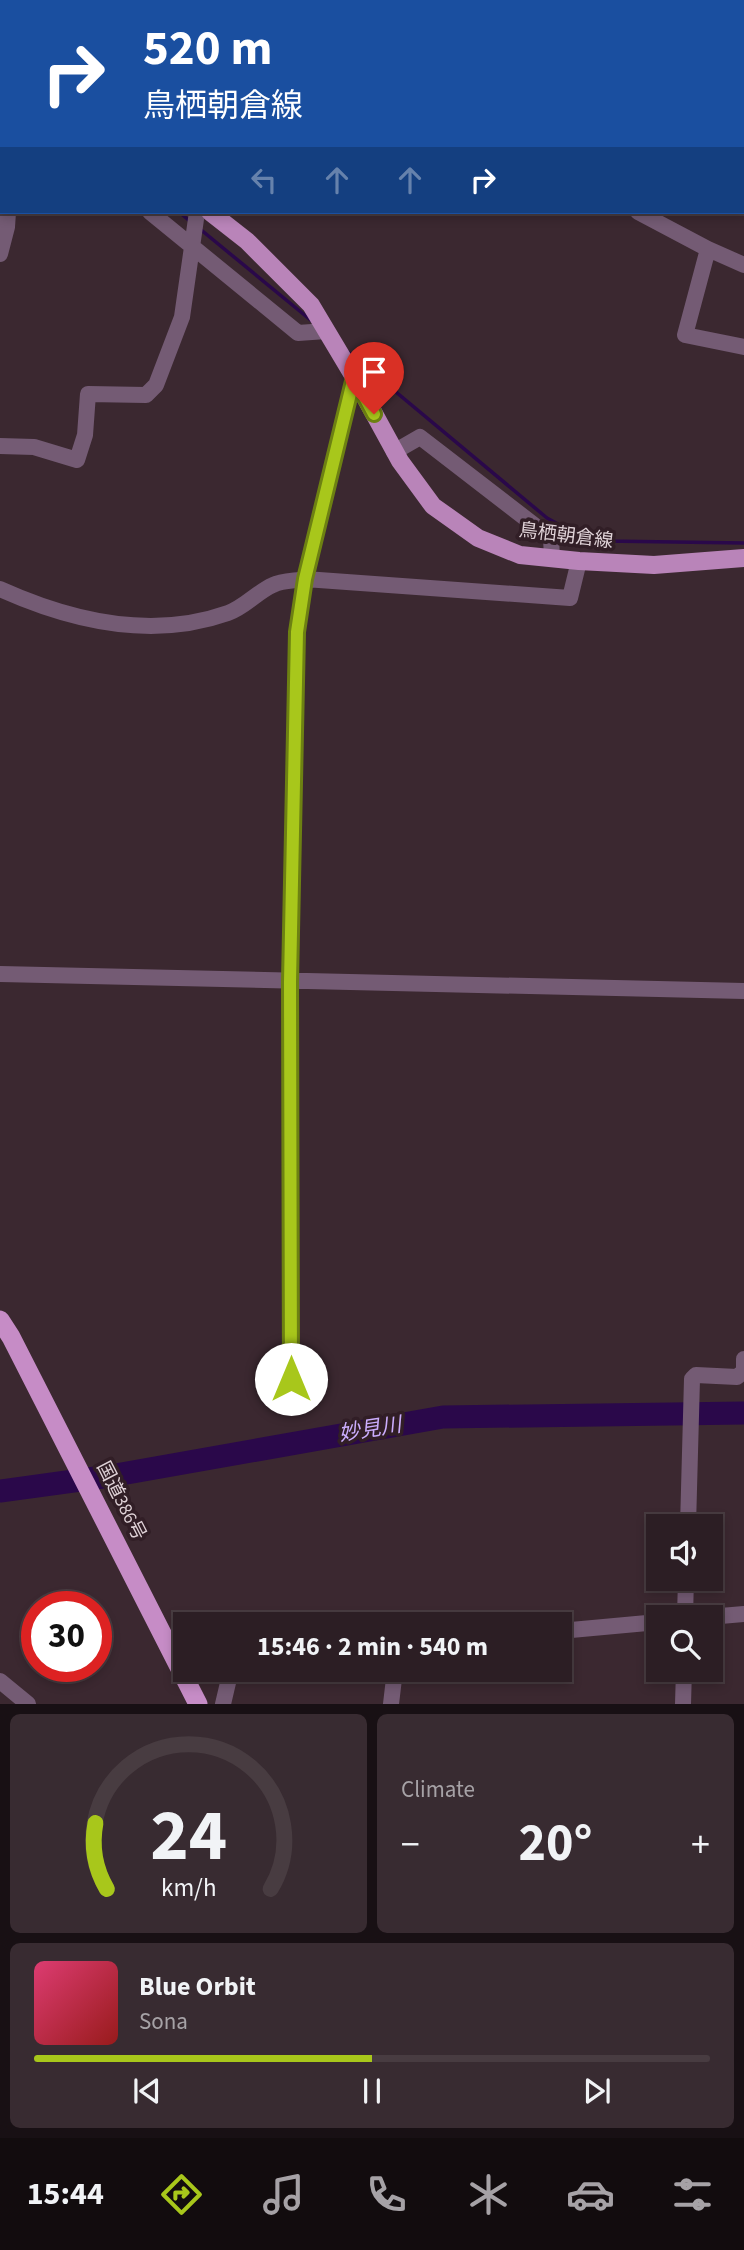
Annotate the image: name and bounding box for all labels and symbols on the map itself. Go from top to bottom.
pin [344,342,404,414]
street label: 鳥栖朝倉線 [517,517,615,555]
position arrow [254,1342,328,1416]
water label: 妙見川 [337,1409,405,1449]
street label: 国道386号 [90,1457,152,1545]
speed limit sign: 30 [21,1591,112,1682]

